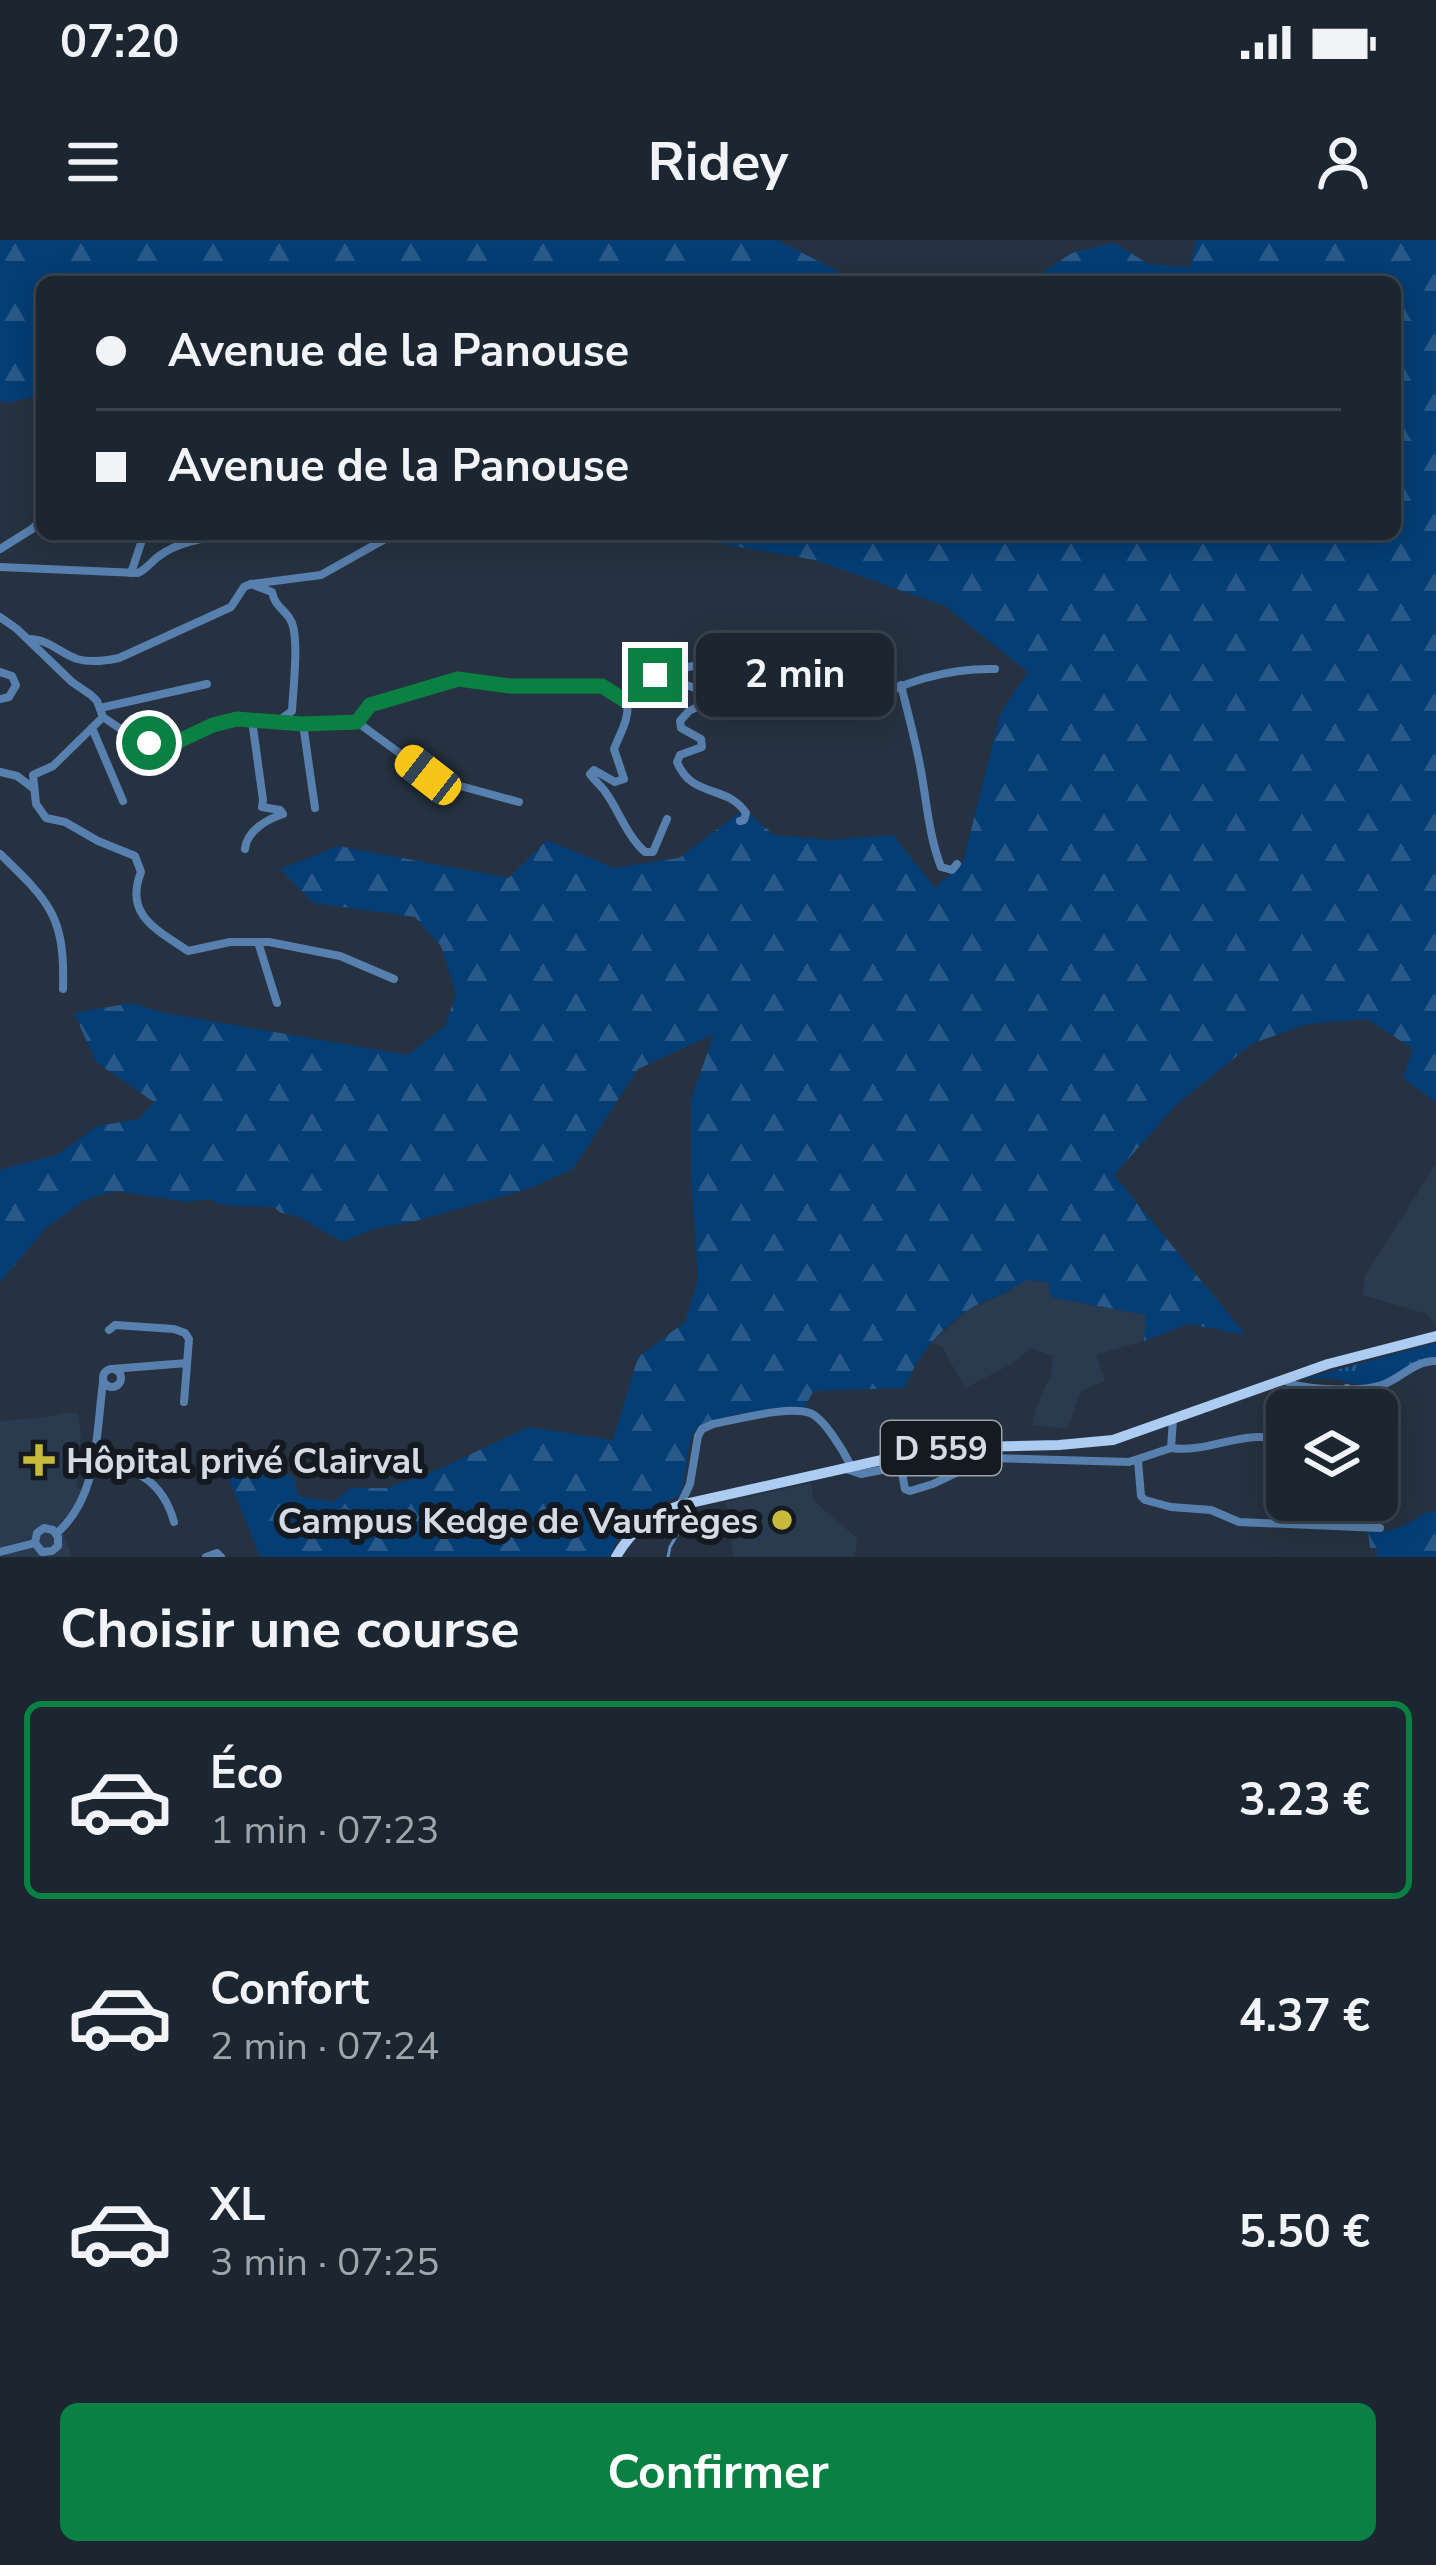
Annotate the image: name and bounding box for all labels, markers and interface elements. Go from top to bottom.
text: 07:20 [60,12,179,73]
text: Ridey [648,125,788,199]
icon: menu [60,129,126,195]
icon: person [1310,129,1376,195]
text: Avenue de la Panouse [168,321,629,382]
text: Avenue de la Panouse [168,436,629,497]
callout: 2 min [697,633,895,717]
route end [628,648,682,702]
text: 2 min [745,648,845,701]
route start [122,716,176,770]
car [389,739,467,811]
map controls [1266,1389,1398,1521]
button: layers [1266,1389,1398,1521]
road number: D 559 [881,1421,1001,1475]
place label: Hôpital privé Clairval [66,1437,423,1486]
marker: Hôpital privé Clairval [23,1444,55,1476]
place label: Campus Kedge de Vaufrèges [278,1497,758,1546]
marker: Campus Kedge de Vaufrèges [769,1507,795,1533]
text: Choisir une course [60,1592,520,1666]
text: Éco [210,1743,283,1804]
icon: car [66,1746,174,1854]
text: 3.23 € [1239,1770,1370,1831]
text: 1 min · 07:23 [210,1804,439,1857]
text: Confort [210,1959,369,2020]
icon: car [66,1962,174,2070]
text: 4.37 € [1239,1986,1370,2047]
text: 2 min · 07:24 [210,2020,439,2073]
text: XL [210,2175,266,2236]
icon: car [66,2178,174,2286]
text: 5.50 € [1239,2202,1370,2263]
text: 3 min · 07:25 [210,2236,439,2289]
button: Confirmer [60,2403,1376,2541]

